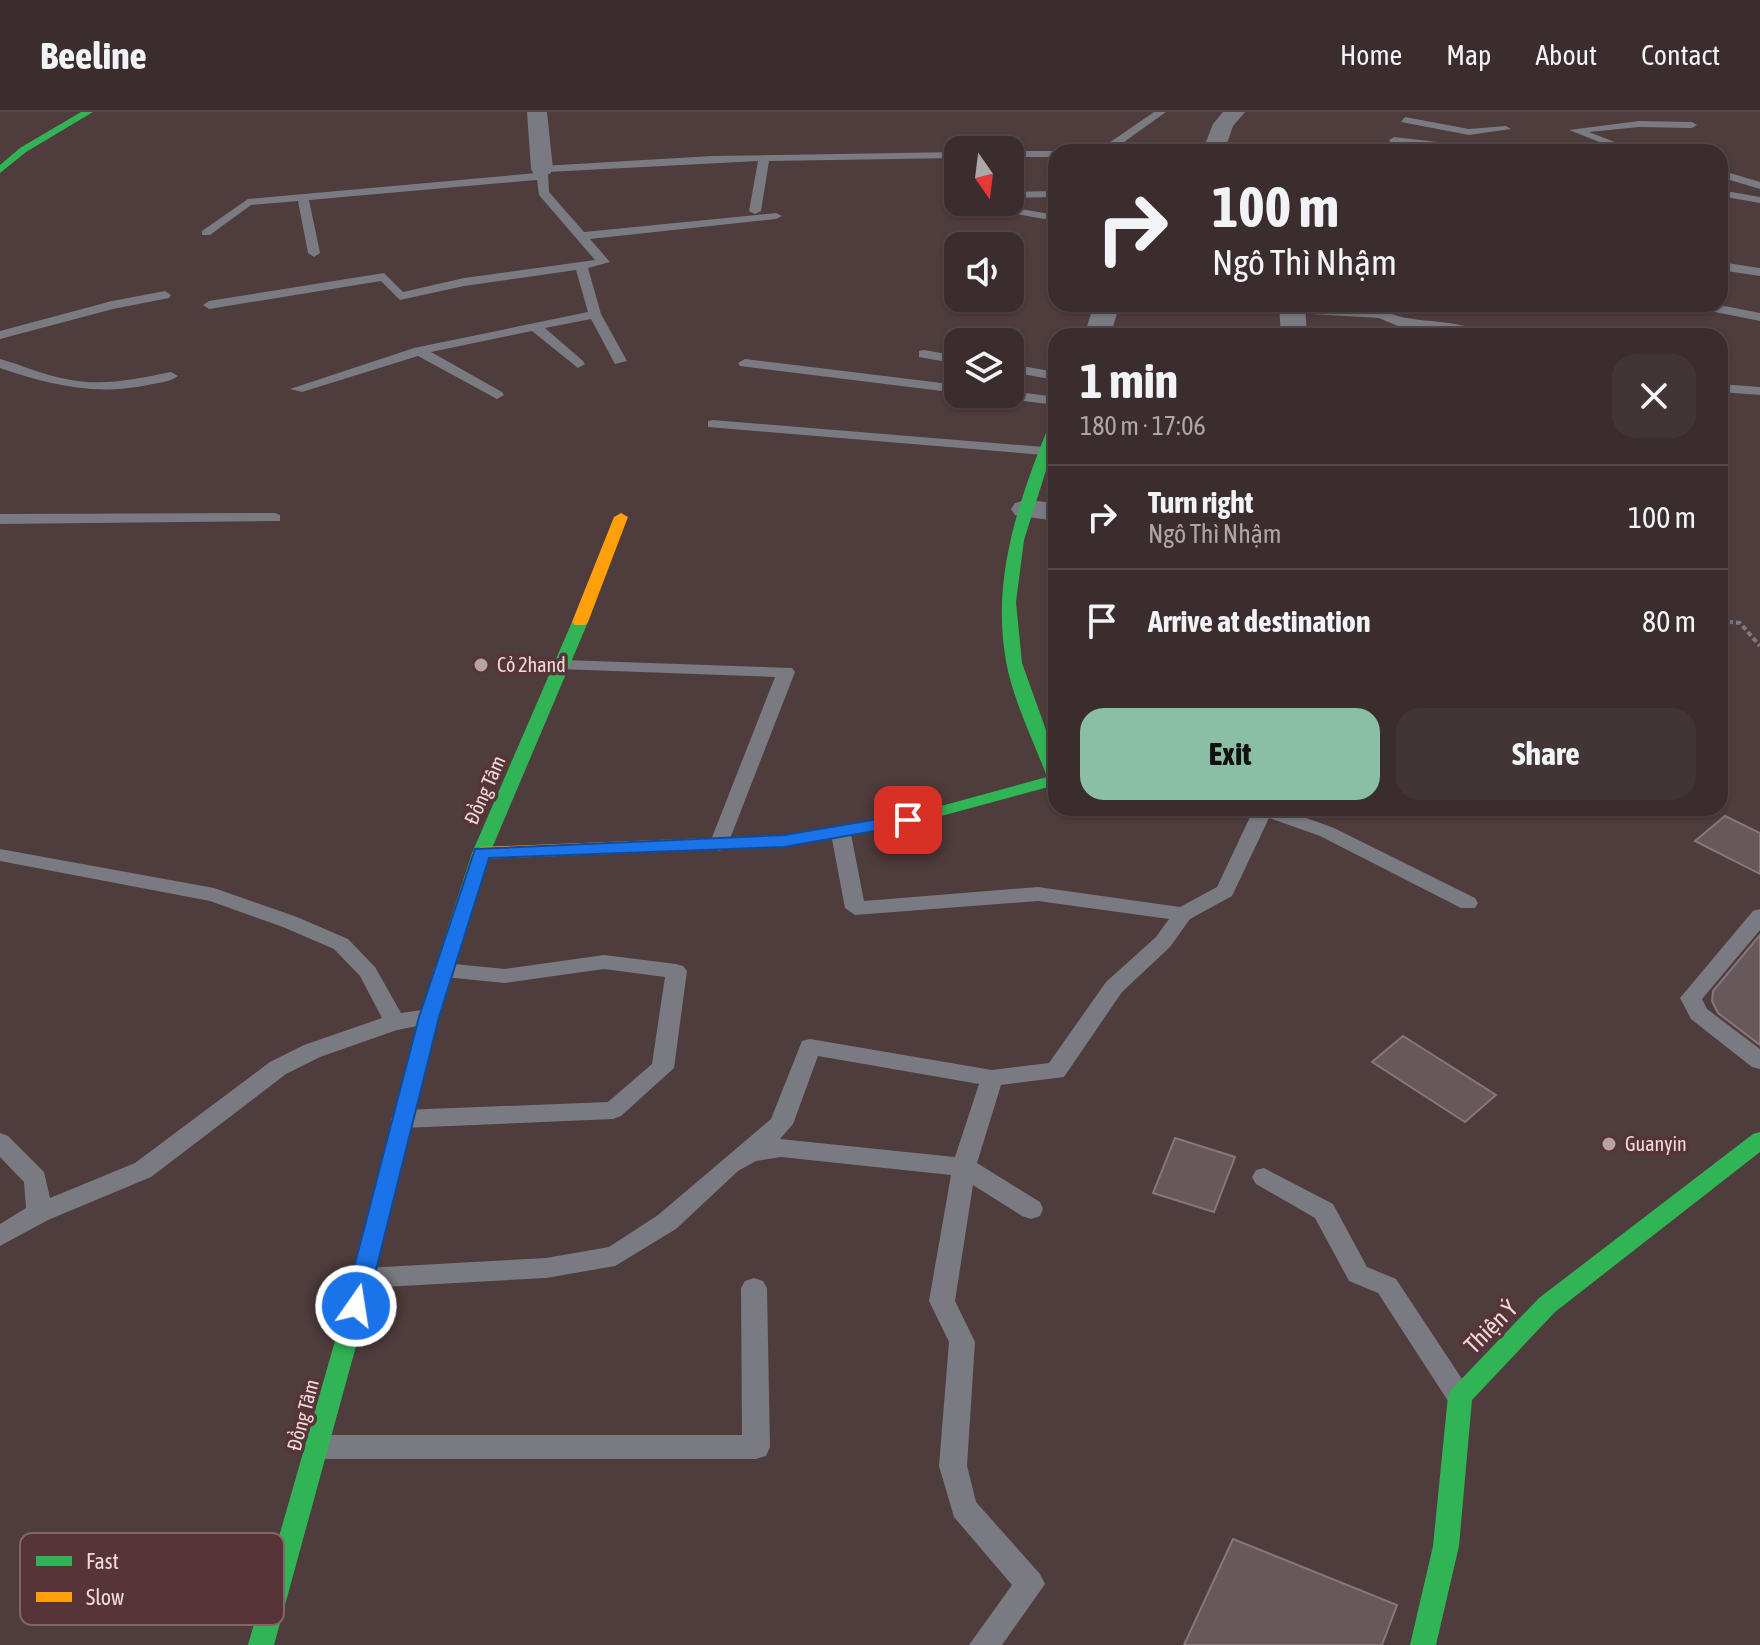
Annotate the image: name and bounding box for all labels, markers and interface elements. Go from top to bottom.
text: Beeline [40,34,147,77]
text: Home [1340,39,1402,71]
text: Map [1446,39,1491,71]
text: About [1535,39,1597,71]
text: Contact [1641,39,1720,71]
north arrow [944,136,1024,216]
map controls [944,136,1024,408]
text: 100 m [1212,175,1339,239]
icon: right [1080,176,1184,280]
button: sound [944,232,1024,312]
text: Ngô Thì Nhậm [1212,241,1397,283]
button: layers [944,328,1024,408]
text: 1 min [1080,353,1178,408]
button: close [1612,354,1696,438]
text: 180 m · 17:06 [1080,411,1206,441]
text: Turn right [1148,485,1254,519]
icon: right [1080,495,1124,539]
text: 100 m [1628,500,1696,534]
text: Ngô Thì Nhậm [1148,519,1282,549]
icon: arrive [1080,599,1124,643]
text: Arrive at destination [1148,604,1370,638]
text: 80 m [1642,604,1696,638]
place label: Cỏ 2hand [497,653,566,676]
marker: Cỏ 2hand [472,656,490,674]
button: Exit [1080,708,1380,800]
button: Share [1396,708,1696,800]
street label: Đồng Tâm [459,752,510,828]
pin [874,786,942,854]
icon: arrive [886,798,930,842]
place label: Guanyin [1625,1132,1687,1155]
marker: Guanyin [1600,1135,1618,1153]
position arrow [314,1264,398,1348]
street label: Thiện Ý [1459,1294,1523,1359]
street label: Đồng Tâm [282,1377,323,1453]
legend [20,1533,284,1625]
text: Fast [86,1548,119,1574]
text: Slow [86,1584,124,1610]

